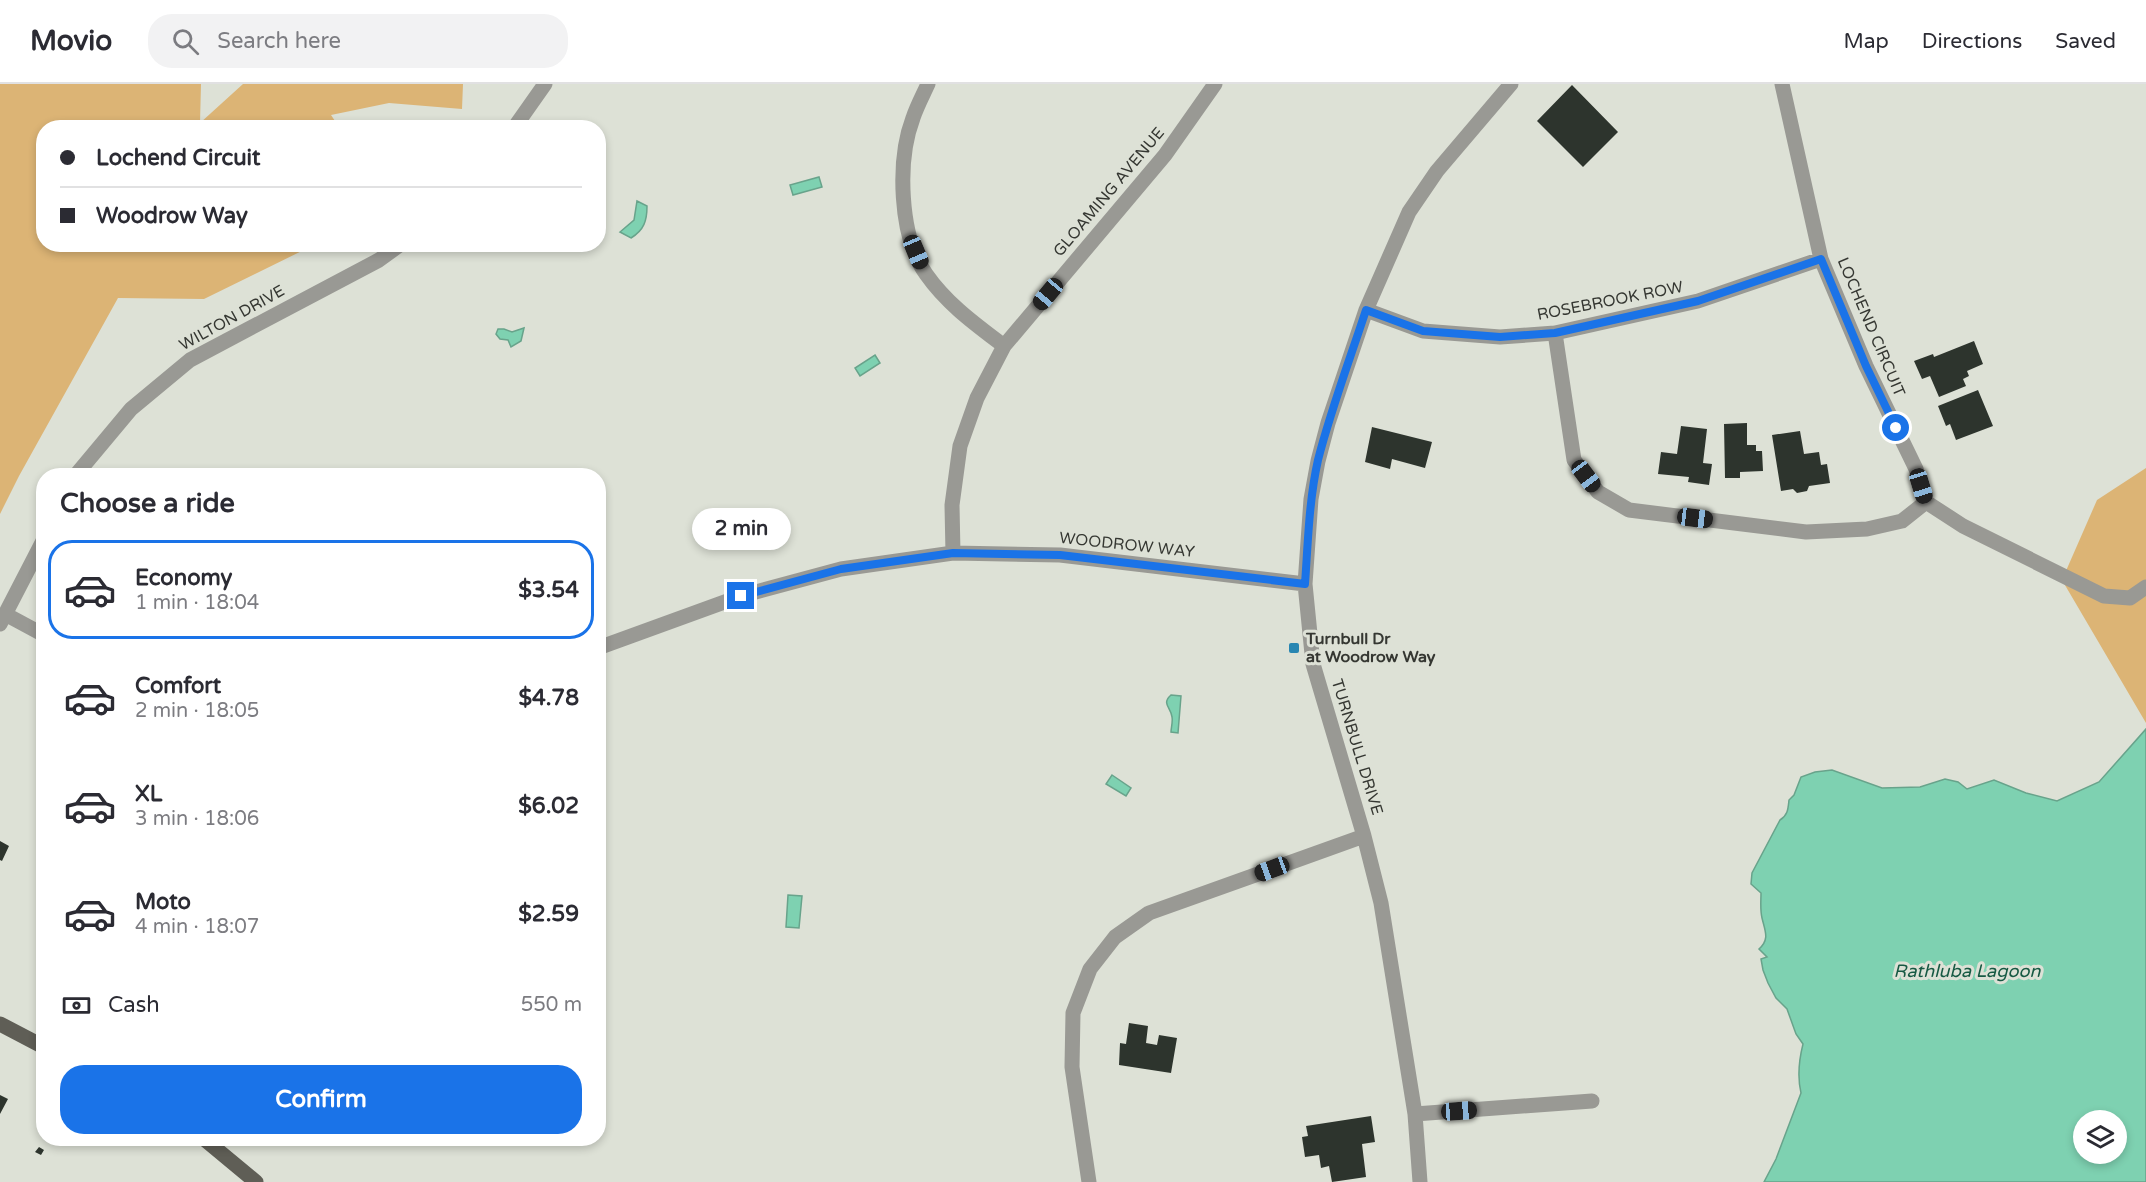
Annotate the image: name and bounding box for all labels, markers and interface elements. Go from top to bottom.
search box [148,14,568,68]
text: Movio [30,24,112,58]
icon: search [169,25,202,58]
text: Search here [217,28,341,54]
text: Map [1843,29,1889,54]
text: Directions [1922,29,2022,54]
text: Saved [2055,29,2116,54]
street label: GLOAMING AVENUE [1049,123,1169,261]
text: Lochend Circuit [96,145,261,171]
text: Woodrow Way [96,203,248,229]
car [901,232,931,272]
street label: LOCHEND CIRCUIT [1833,254,1909,400]
car [1030,274,1066,314]
street label: ROSEBROOK ROW [1535,277,1685,325]
street label: WILTON DRIVE [176,281,288,355]
route start [1882,414,1909,441]
car [1568,456,1604,496]
car [1907,466,1935,506]
text: Choose a ride [60,487,235,520]
car [1676,507,1714,529]
callout: 2 min [692,509,790,551]
text: 2 min [715,517,768,541]
street label: WOODROW WAY [1058,528,1196,562]
icon: car [63,563,117,617]
text: Economy [135,565,232,591]
text: $3.54 [518,577,579,603]
route end [727,582,754,609]
text: 1 min · 18:04 [135,591,259,615]
place label: Turnbull Dr at Woodrow Way [1305,629,1436,667]
marker: Turnbull Dr at Woodrow Way [1287,641,1301,655]
icon: car [63,671,117,725]
text: Comfort [135,673,221,699]
street label: TURNBULL DRIVE [1327,677,1387,817]
text: $4.78 [518,685,579,711]
text: 2 min · 18:05 [135,699,259,723]
icon: car [63,779,117,833]
text: XL [135,781,162,807]
text: $6.02 [518,793,579,819]
text: 3 min · 18:06 [135,807,259,831]
car [1252,854,1292,884]
icon: car [63,887,117,941]
text: Moto [135,889,191,915]
text: $2.59 [518,901,579,927]
text: 4 min · 18:07 [135,915,259,939]
water label: Rathluba Lagoon [1894,960,2041,982]
icon: cash [60,989,93,1022]
text: Cash [108,992,160,1018]
text: 550 m [521,993,582,1017]
button: Confirm [60,1065,582,1134]
car [1440,1101,1478,1121]
map controls [2073,1110,2127,1164]
button: layers [2073,1110,2127,1164]

